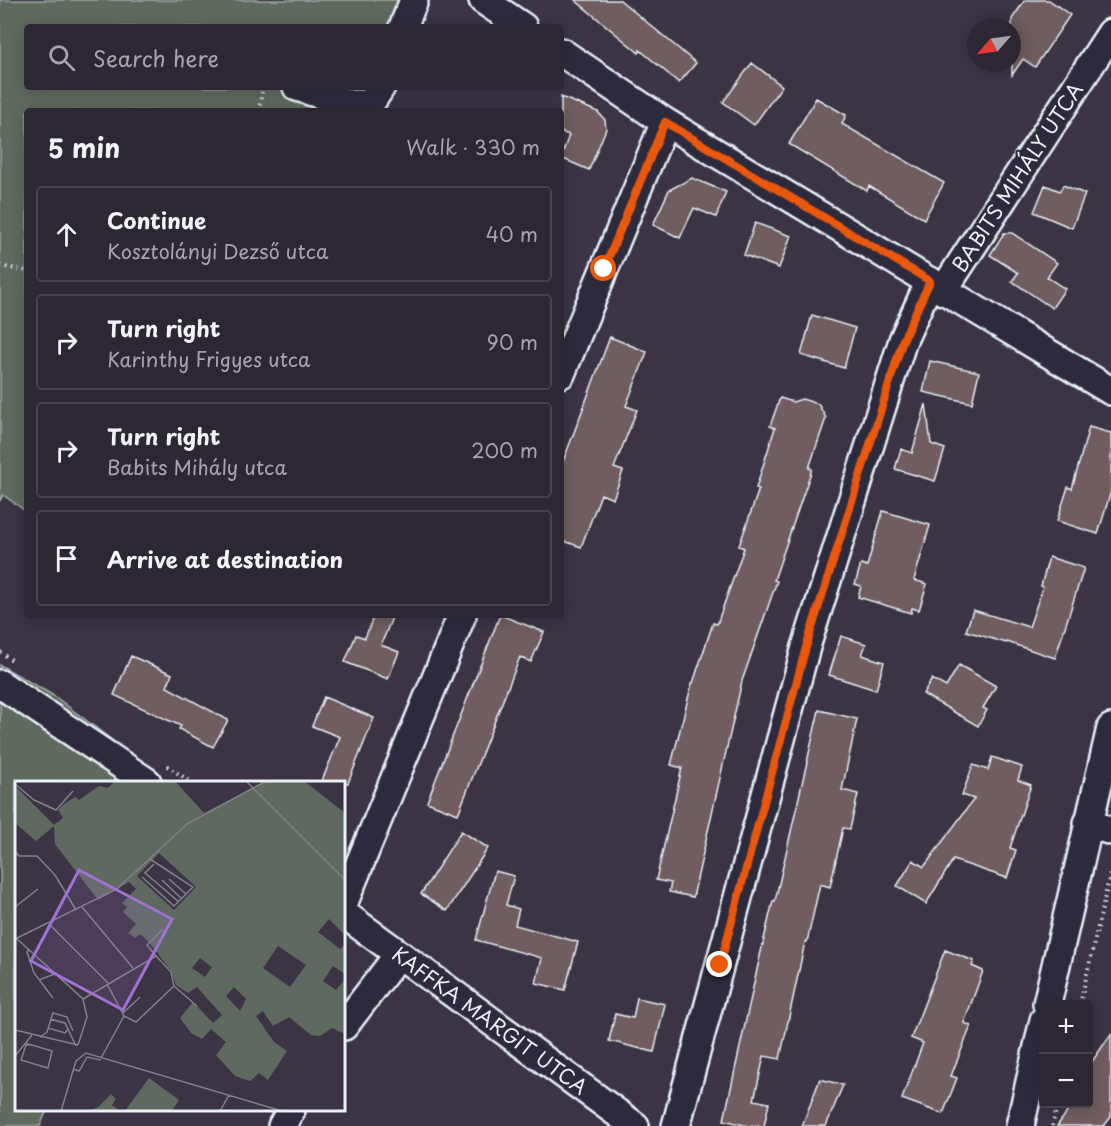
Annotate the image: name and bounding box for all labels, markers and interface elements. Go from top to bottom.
north arrow [967,18,1021,72]
search box [24,24,564,90]
icon: search [45,41,78,74]
text: Search here [93,41,219,74]
street label: BABITS MIHÁLY UTCA [944,76,1090,278]
text: 5 min [48,128,120,167]
text: Walk · 330 m [406,132,540,162]
text: Continue [107,203,206,236]
icon: ahead [50,218,83,251]
text: 40 m [486,219,538,249]
text: Kosztolányi Dezső utca [107,236,328,266]
route start [590,255,616,281]
text: Turn right [107,311,220,344]
icon: right [50,326,83,359]
text: 90 m [487,327,538,357]
text: Karinthy Frigyes utca [107,344,311,374]
text: Turn right [107,419,220,452]
icon: right [50,434,83,467]
text: 200 m [471,435,538,465]
text: Babits Mihály utca [107,452,287,482]
icon: arrive [50,542,83,575]
text: Arrive at destination [107,542,343,575]
inset map [15,781,345,1111]
street label: KAFFKA MARGIT UTCA [386,939,594,1101]
route end [706,951,732,977]
map controls [1039,1000,1093,1108]
button: + [1039,1000,1093,1054]
button: − [1039,1054,1093,1108]

